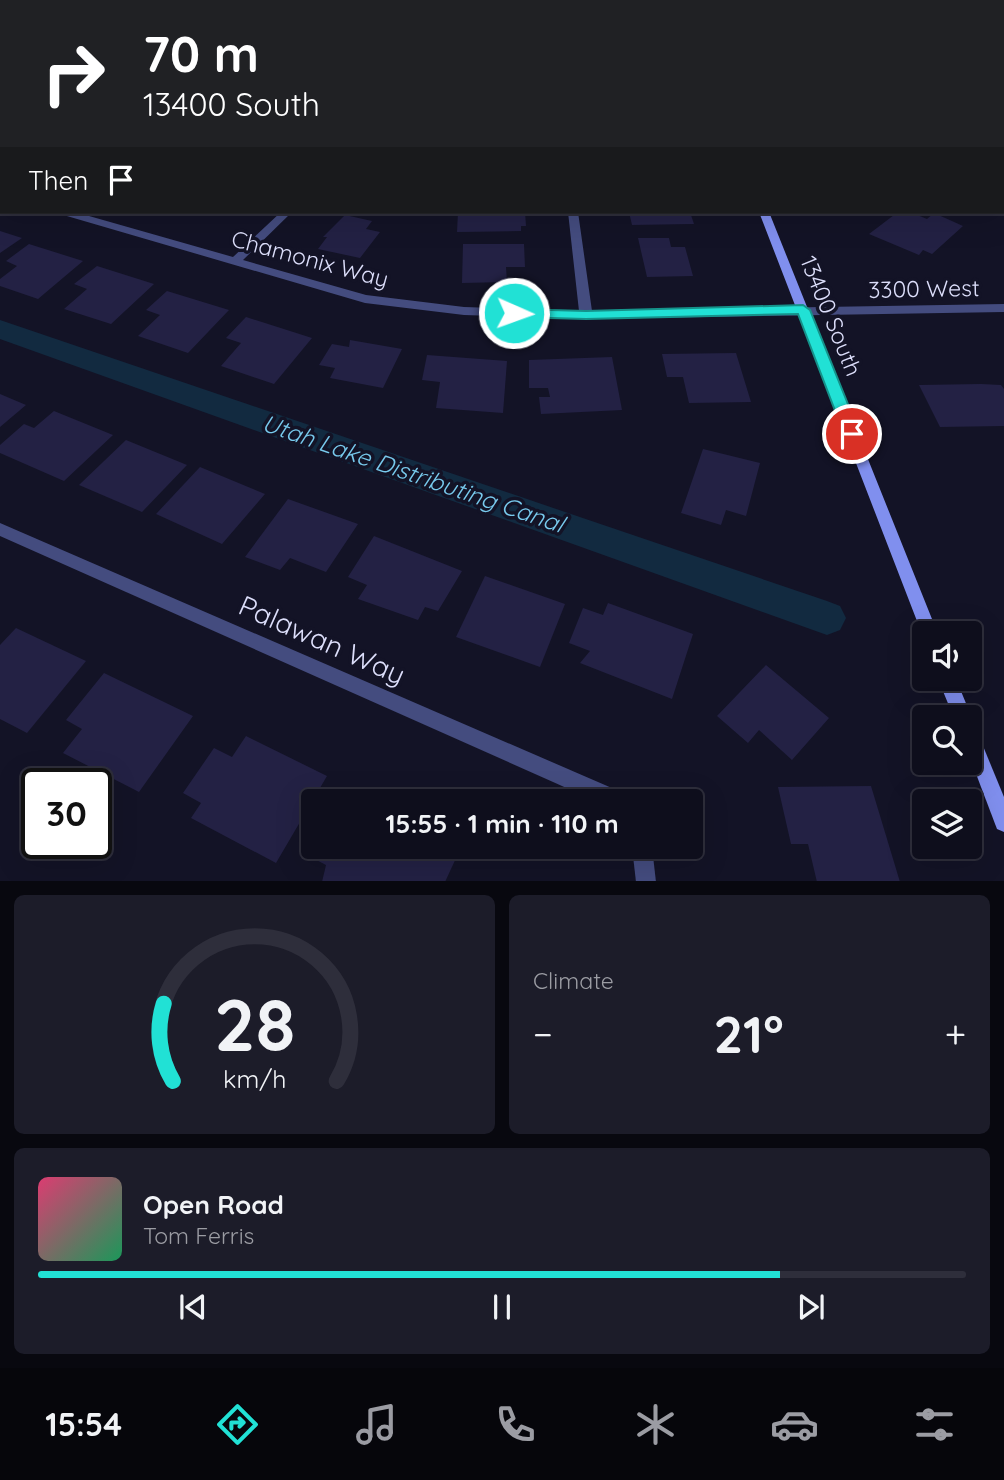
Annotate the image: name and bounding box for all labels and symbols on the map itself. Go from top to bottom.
street label: Chamonix Way [228,224,392,293]
street label: 13400 South [794,251,869,380]
street label: 3300 West [868,273,980,304]
position arrow [477,276,551,350]
pin [822,404,882,464]
water label: Utah Lake Distributing Canal [259,407,570,540]
street label: Palawan Way [234,587,411,692]
speed limit sign: 30 [21,768,112,859]

